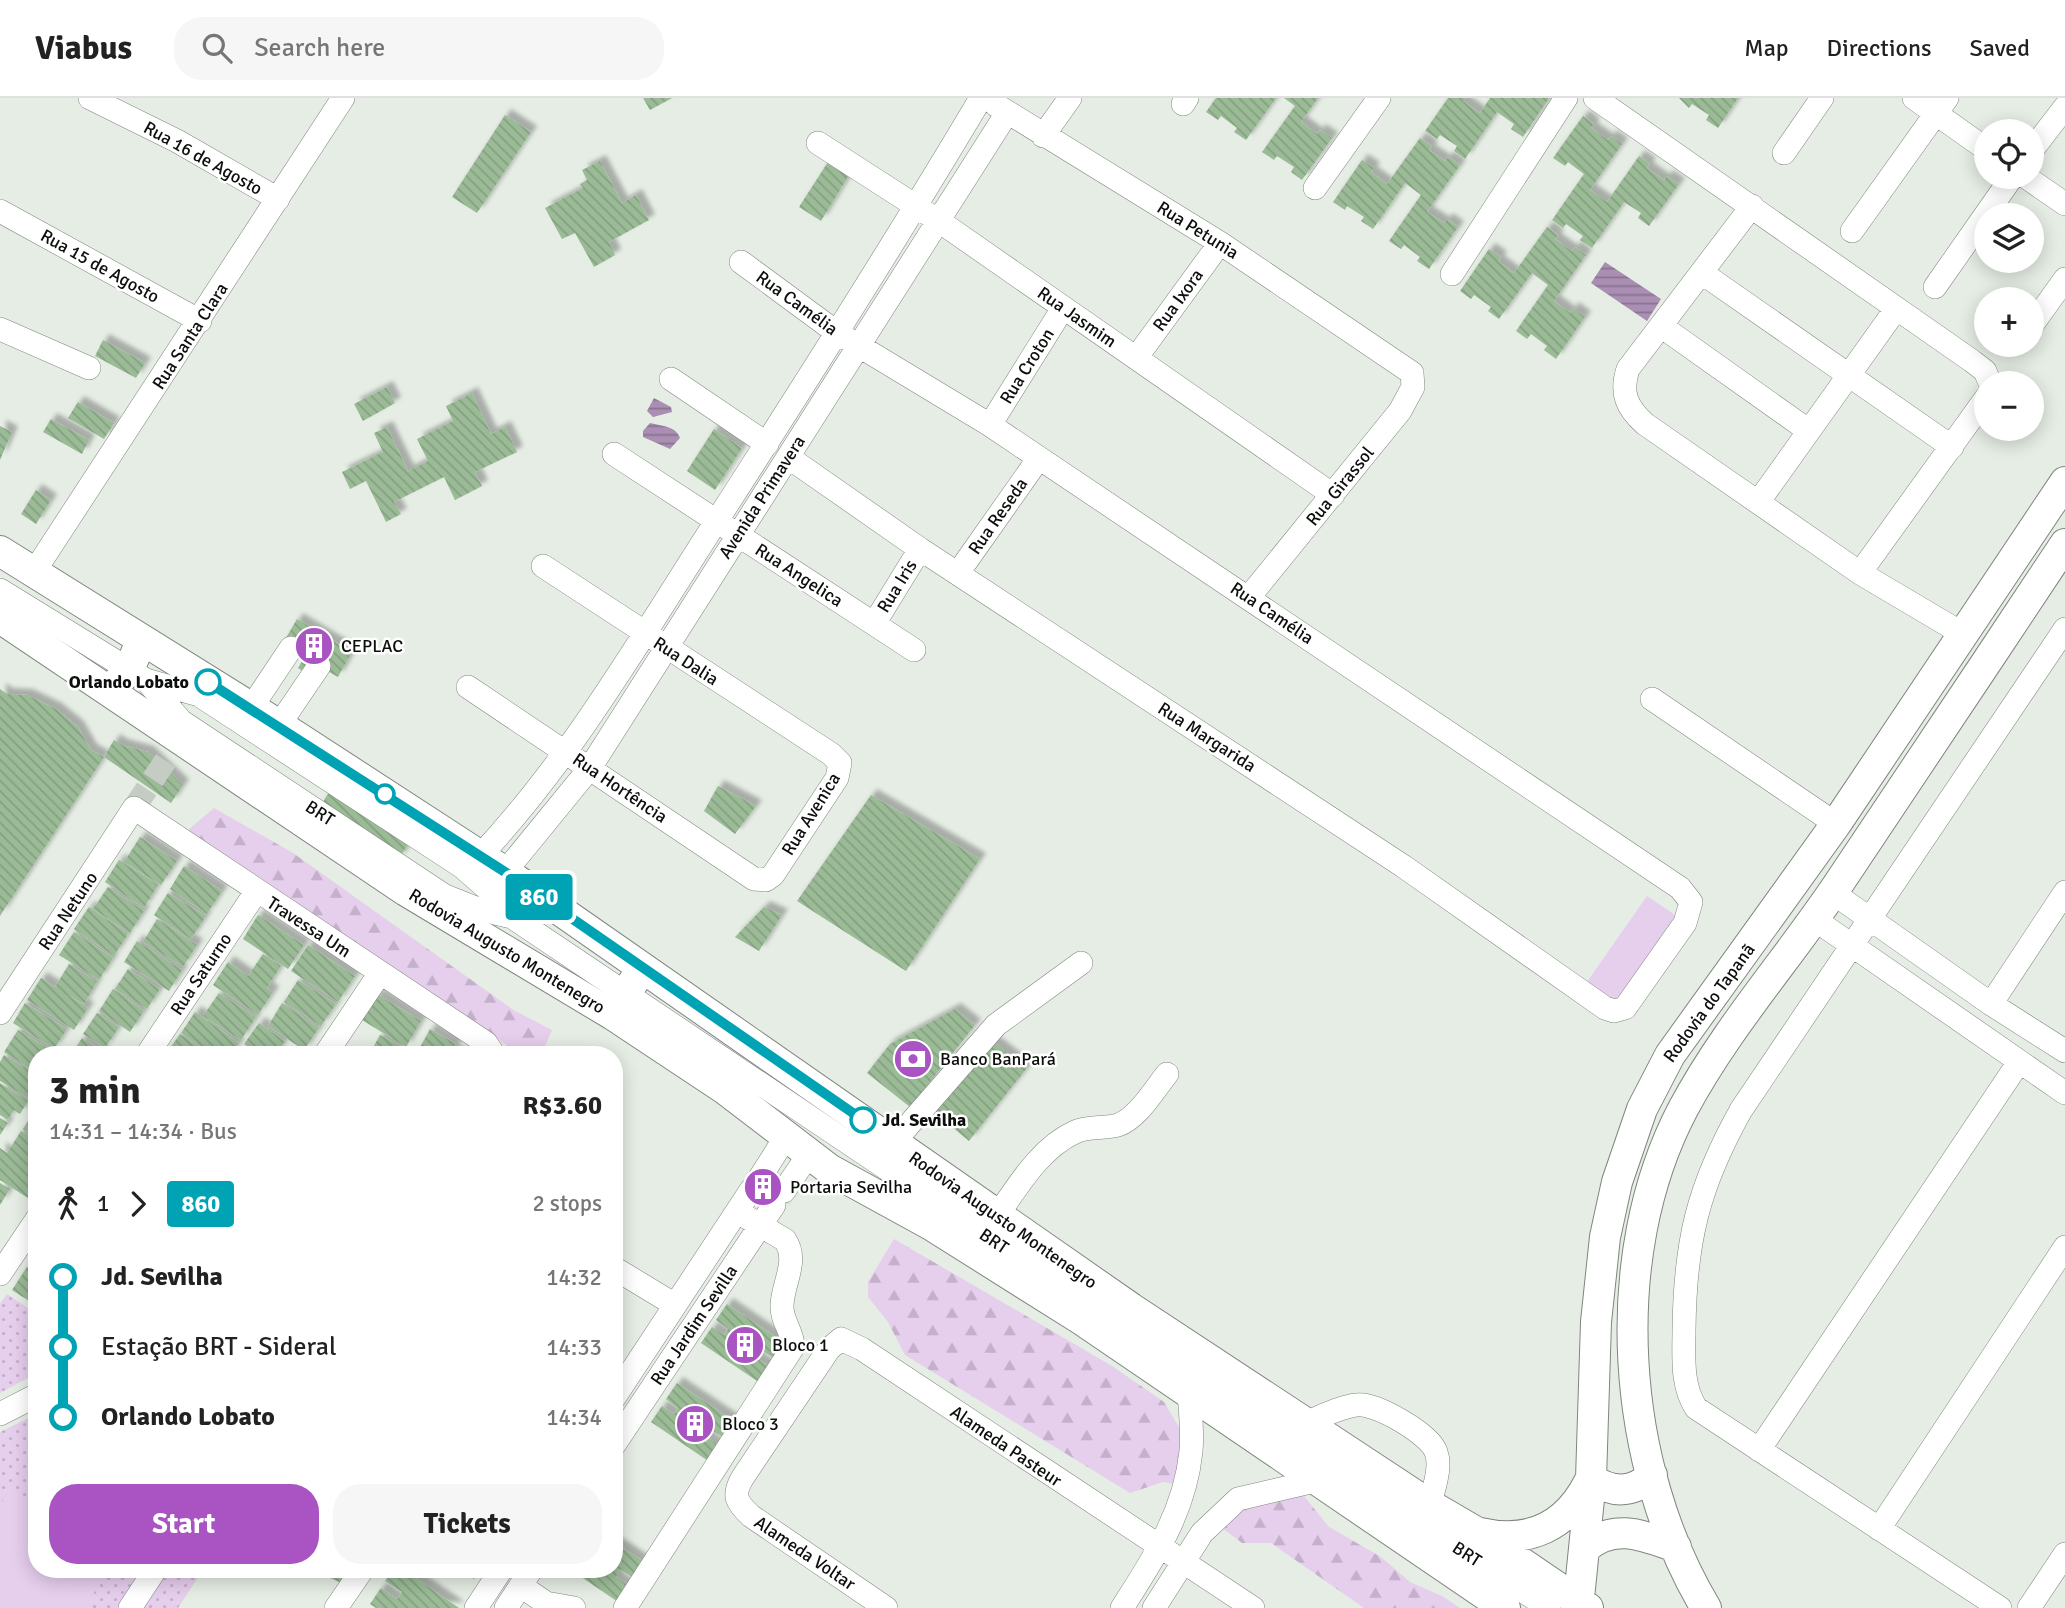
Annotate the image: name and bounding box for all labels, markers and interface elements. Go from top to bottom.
search box [174,17,664,80]
text: Viabus [35,28,132,69]
icon: search [198,29,236,67]
text: Search here [254,32,385,64]
text: Map [1744,33,1789,63]
text: Directions [1827,33,1932,63]
text: Saved [1970,33,2030,63]
street label: Rua 16 de Agosto [140,116,266,200]
map controls [1974,119,2044,441]
button: locate [1974,119,2044,189]
street label: Rua Petunia [1153,196,1243,264]
button: layers [1974,203,2044,273]
street label: Rua 15 de Agosto [37,224,163,308]
street label: Rua Ixora [1148,265,1208,335]
street label: Rua Camélia [752,266,842,340]
street label: Rua Santa Clara [147,279,233,393]
street label: Rua Jasmim [1033,282,1121,352]
button: + [1974,287,2044,357]
street label: Rua Croton [995,324,1059,408]
button: − [1974,371,2044,441]
street label: Avenida Primavera [714,431,810,563]
street label: Rua Girassol [1301,442,1379,530]
street label: Rua Reseda [964,473,1032,559]
street label: Rua Angelica [751,538,847,612]
street label: Rua Iris [872,555,922,617]
street label: Rua Camélia [1226,577,1318,649]
building icon: CEPLAC [293,625,335,667]
street label: Rua Dalia [649,632,723,690]
place label: CEPLAC [341,635,403,657]
marker: Orlando Lobato [195,669,221,695]
place label: Orlando Lobato [69,671,189,693]
street label: Rua Margarida [1154,697,1260,777]
street label: Rua Hortência [568,748,672,828]
street label: Rua Avenica [777,769,845,859]
unlabelled marker [375,784,395,804]
street label: BRT [301,796,339,831]
street label: Rua Netuno [34,868,102,954]
line badge: 860 [499,874,579,920]
text: 860 [520,882,558,912]
street label: Rodovia Augusto Montenegro [405,884,609,1018]
street label: Travessa Um [263,892,355,962]
street label: Rua Saturno [166,929,236,1019]
street label: Rodovia do Tapanã [1658,939,1760,1067]
bank icon: Banco BanPará [892,1038,934,1080]
place label: Banco BanPará [940,1048,1056,1070]
text: 3 min [49,1067,141,1114]
text: R$3.60 [522,1090,602,1122]
marker: Jd. Sevilha [850,1107,876,1133]
place label: Jd. Sevilha [882,1109,966,1131]
text: 14:31 – 14:34 · Bus [49,1117,237,1146]
street label: Rodovia Augusto Montenegro [905,1147,1101,1293]
building icon: Portaria Sevilha [742,1166,784,1208]
place label: Portaria Sevilha [790,1176,912,1198]
icon: walk [49,1185,87,1223]
icon: forward [119,1185,157,1223]
text: 1 [97,1189,109,1218]
text: 860 [181,1189,220,1219]
text: 2 stops [532,1189,602,1218]
street label: BRT [975,1223,1013,1259]
text: Jd. Sevilha [101,1261,223,1293]
street label: Rua Jardim Sevilla [646,1261,742,1389]
text: 14:32 [546,1263,602,1292]
building icon: Bloco 1 [724,1324,766,1366]
text: Estação BRT - Sideral [101,1331,337,1363]
text: 14:33 [546,1333,602,1362]
place label: Bloco 1 [772,1334,829,1356]
text: Orlando Lobato [101,1401,275,1433]
street label: Alameda Pasteur [946,1401,1066,1492]
text: 14:34 [546,1403,602,1432]
building icon: Bloco 3 [674,1403,716,1445]
place label: Bloco 3 [722,1413,779,1435]
button: Start [49,1484,319,1564]
button: Tickets [333,1484,602,1564]
street label: Alameda Voltar [750,1511,860,1595]
street label: BRT [1448,1537,1486,1572]

